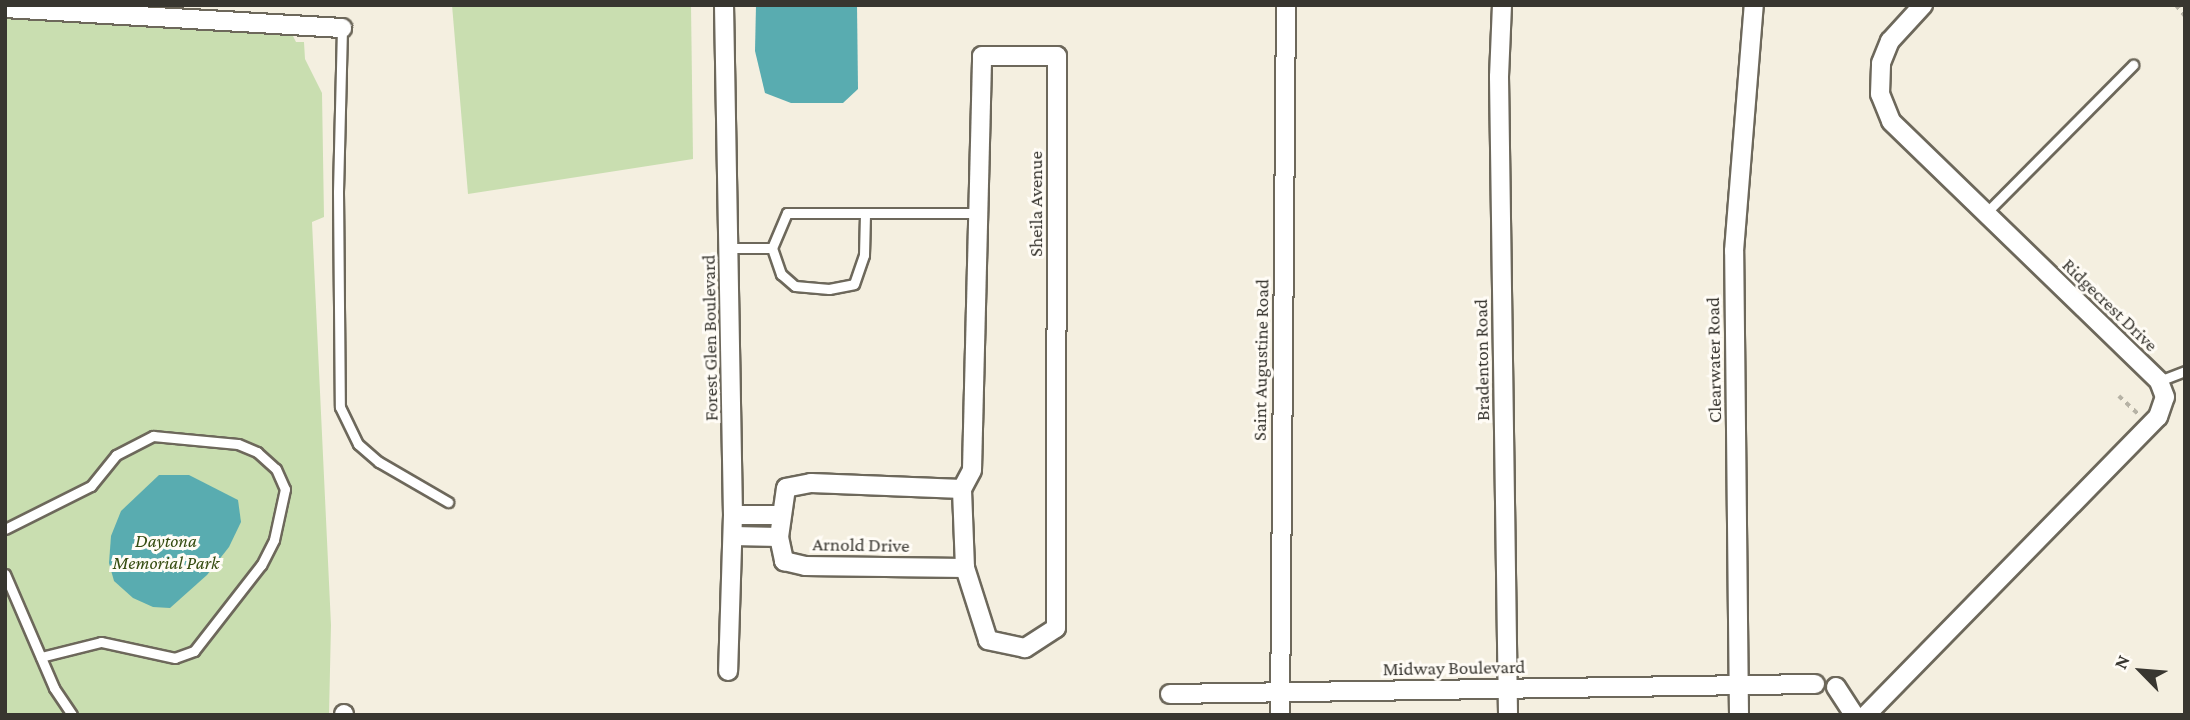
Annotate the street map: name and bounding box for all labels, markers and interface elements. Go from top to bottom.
street label: Sheila Avenue [1025,151,1047,257]
street label: Ridgecrest Drive [2057,254,2163,356]
street label: Forest Glen Boulevard [697,255,723,421]
street label: Saint Augustine Road [1248,279,1274,441]
street label: Clearwater Road [1702,297,1726,423]
street label: Bradenton Road [1470,299,1494,421]
park label: Daytona Memorial Park [113,530,219,574]
street label: Arnold Drive [812,533,910,557]
north arrow [2106,636,2176,706]
text: N [2109,652,2134,672]
street label: Midway Boulevard [1383,655,1525,681]

